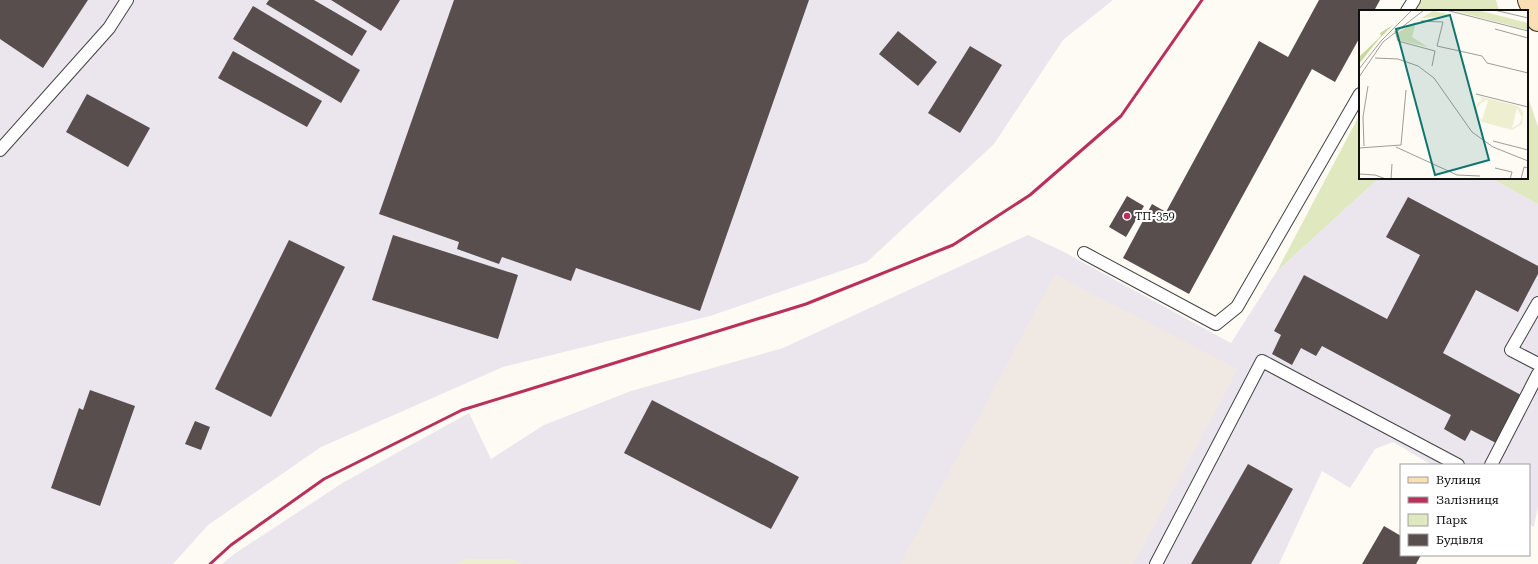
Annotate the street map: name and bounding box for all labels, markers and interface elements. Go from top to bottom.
inset map [1359,10,1528,179]
place label: ТП-359 [1135,210,1175,223]
marker: ТП-359 [1122,211,1132,221]
legend [1400,464,1530,556]
text: Вулиця [1436,473,1481,487]
text: Залізниця [1436,493,1499,507]
text: Парк [1436,513,1468,527]
text: Будівля [1436,533,1483,547]

